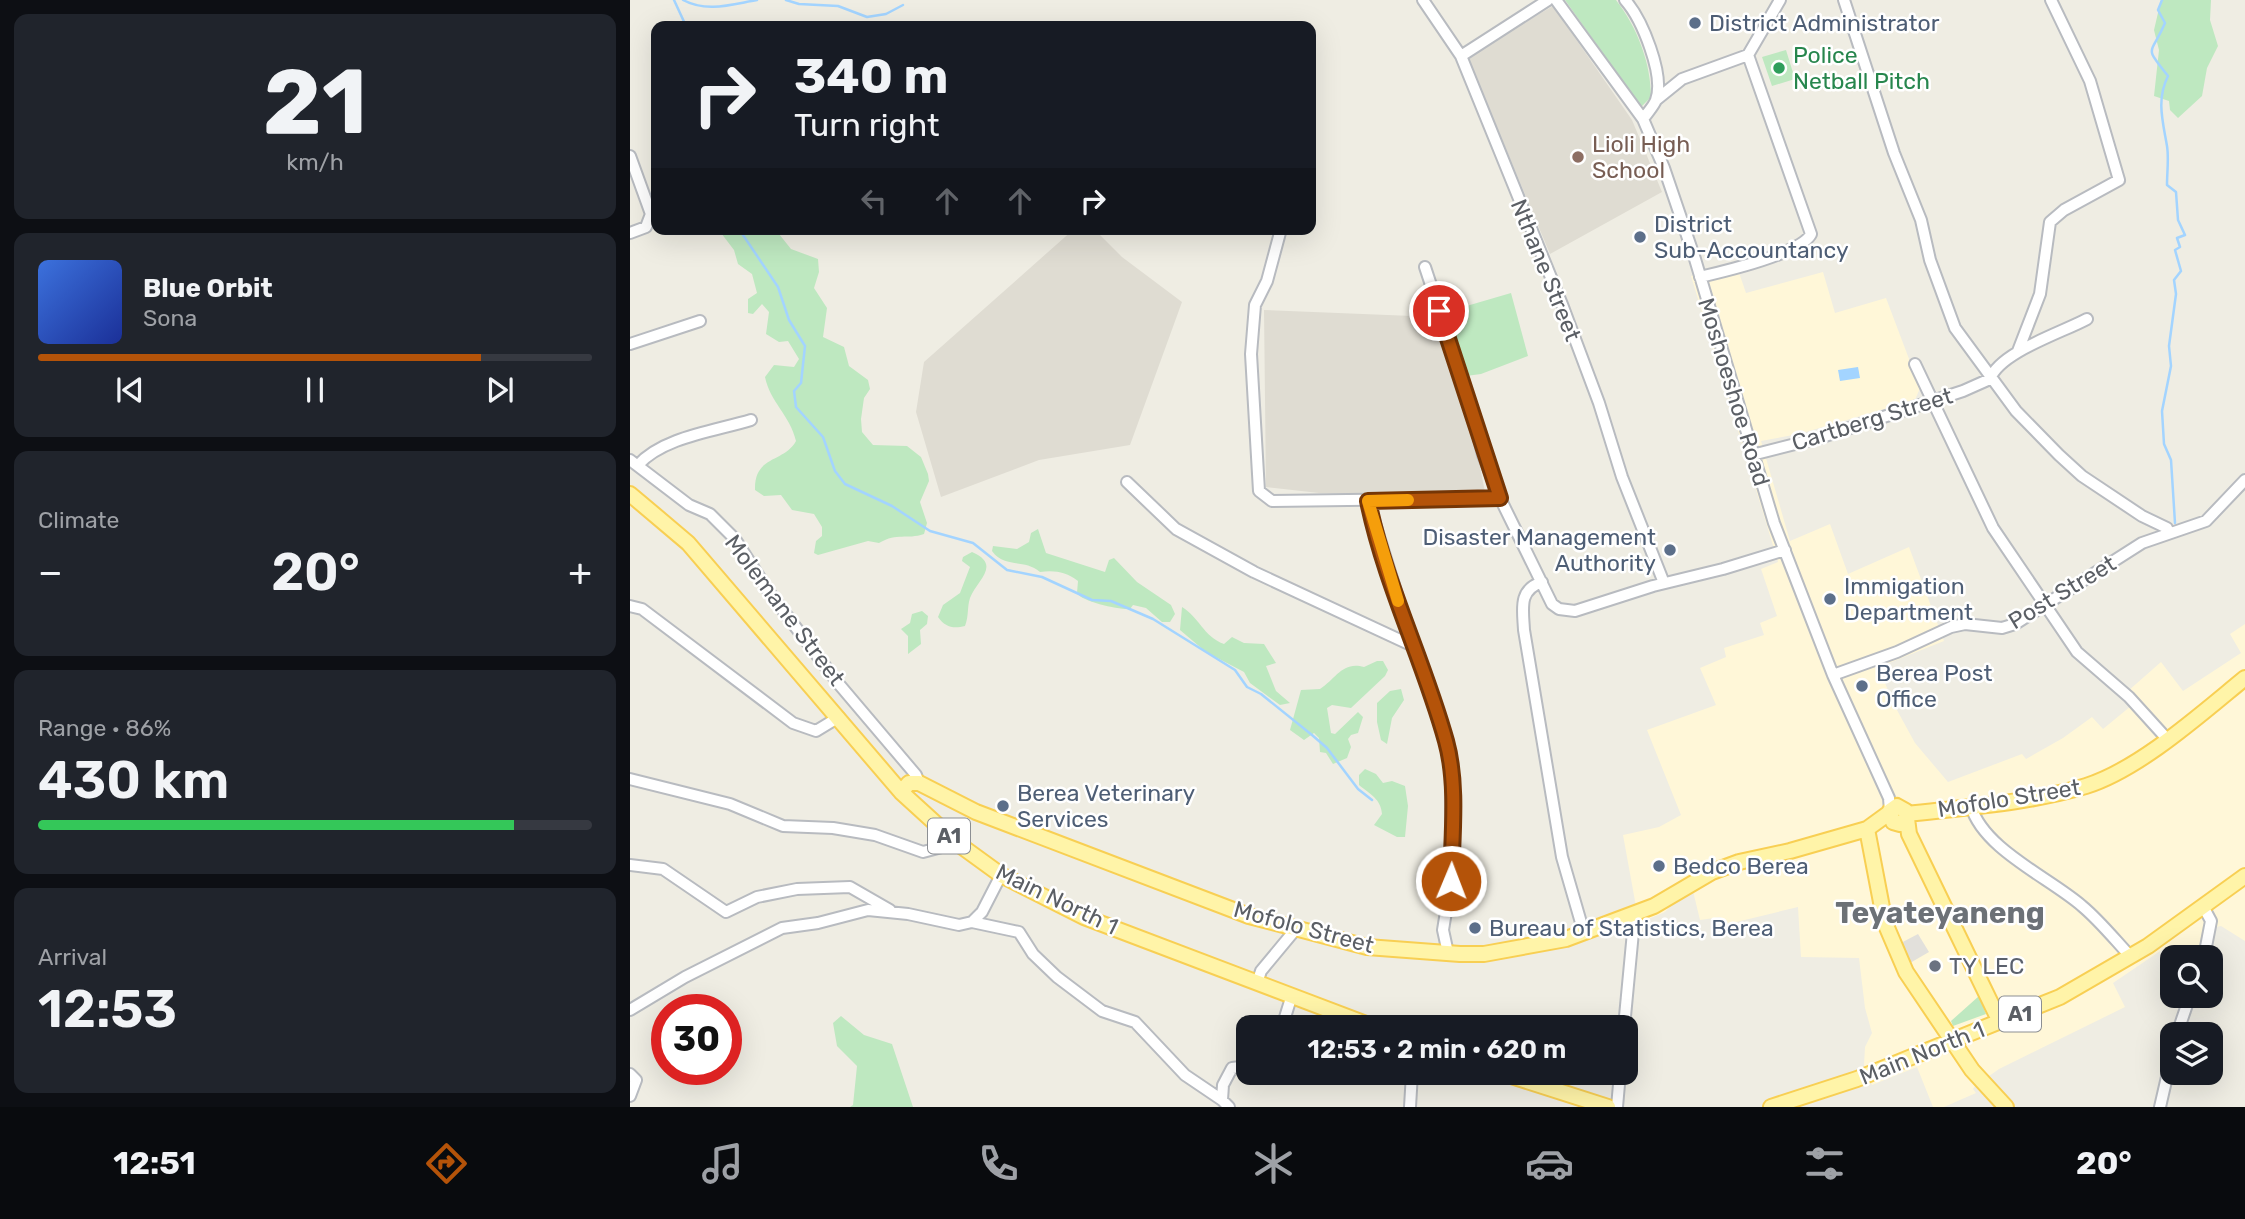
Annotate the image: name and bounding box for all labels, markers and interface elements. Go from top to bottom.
place label: District Administrator [1709,9,1940,37]
marker: District Administrator [1687,15,1703,31]
place label: Police Netball Pitch [1793,41,1930,95]
text: 340 m [794,47,948,105]
text: 21 [263,48,367,156]
icon: right [679,49,770,140]
marker: Police Netball Pitch [1771,60,1787,76]
text: Turn right [794,106,939,144]
place label: Lioli High School [1592,130,1690,184]
text: km/h [286,148,344,176]
marker: Lioli High School [1570,149,1586,165]
icon: left [855,182,893,220]
icon: ahead [928,182,966,220]
icon: ahead [1001,182,1039,220]
icon: right [1074,182,1112,220]
street label: Nthane Street [1505,195,1587,345]
place label: District Sub-Accountancy [1654,210,1849,264]
marker: District Sub-Accountancy [1632,229,1648,245]
text: Blue Orbit [143,273,273,304]
pin [1409,281,1469,341]
icon: arrive [1420,292,1458,330]
street label: Moshoeshoe Road [1692,295,1776,489]
text: Sona [143,304,197,332]
icon: previous [111,371,149,409]
icon: pause [296,371,334,409]
icon: next [481,371,519,409]
street label: Cartberg Street [1788,381,1956,457]
text: Climate [38,506,119,534]
place label: Disaster Management Authority [1422,523,1656,577]
street label: Molemane Street [719,529,851,691]
text: 20° [271,541,360,603]
marker: Disaster Management Authority [1662,542,1678,558]
text: − [38,549,63,595]
text: + [568,549,592,595]
street label: Post Street [2003,549,2121,635]
place label: Immigation Department [1844,572,1973,626]
marker: Immigation Department [1822,591,1838,607]
place label: Berea Post Office [1876,659,1993,713]
marker: Berea Post Office [1854,678,1870,694]
text: Range · 86% [38,714,171,742]
text: 430 km [38,749,229,811]
street label: Mofolo Street [1936,773,2082,823]
place label: Berea Veterinary Services [1017,779,1196,833]
marker: Berea Veterinary Services [995,798,1011,814]
road number: A1 [928,818,970,854]
position arrow [1414,844,1488,918]
place label: Bedco Berea [1673,852,1809,880]
street label: Main North 1 [991,857,1123,941]
marker: Bedco Berea [1651,858,1667,874]
street label: Mofolo Street [1231,895,1377,959]
district label: Teyateyaneng [1835,895,2045,931]
place label: Bureau of Statistics, Berea [1489,914,1774,942]
marker: Bureau of Statistics, Berea [1467,920,1483,936]
text: Arrival [38,943,107,971]
map controls [2160,945,2223,1085]
button: search [2160,945,2223,1008]
place label: TY LEC [1949,952,2024,980]
marker: TY LEC [1927,958,1943,974]
text: 12:53 [38,978,177,1040]
speed limit sign: 30 [651,994,742,1085]
road number: A1 [1999,996,2041,1032]
street label: Main North 1 [1855,1015,1989,1091]
button: layers [2160,1022,2223,1085]
text: 12:53 · 2 min · 620 m [1308,1034,1566,1065]
icon: directions [422,1139,471,1188]
icon: music [698,1139,747,1188]
icon: phone [974,1139,1023,1188]
icon: climate [1249,1139,1298,1188]
icon: car [1525,1139,1574,1188]
icon: filters [1800,1139,1849,1188]
text: 12:51 [113,1144,196,1182]
text: 20° [2076,1144,2132,1182]

